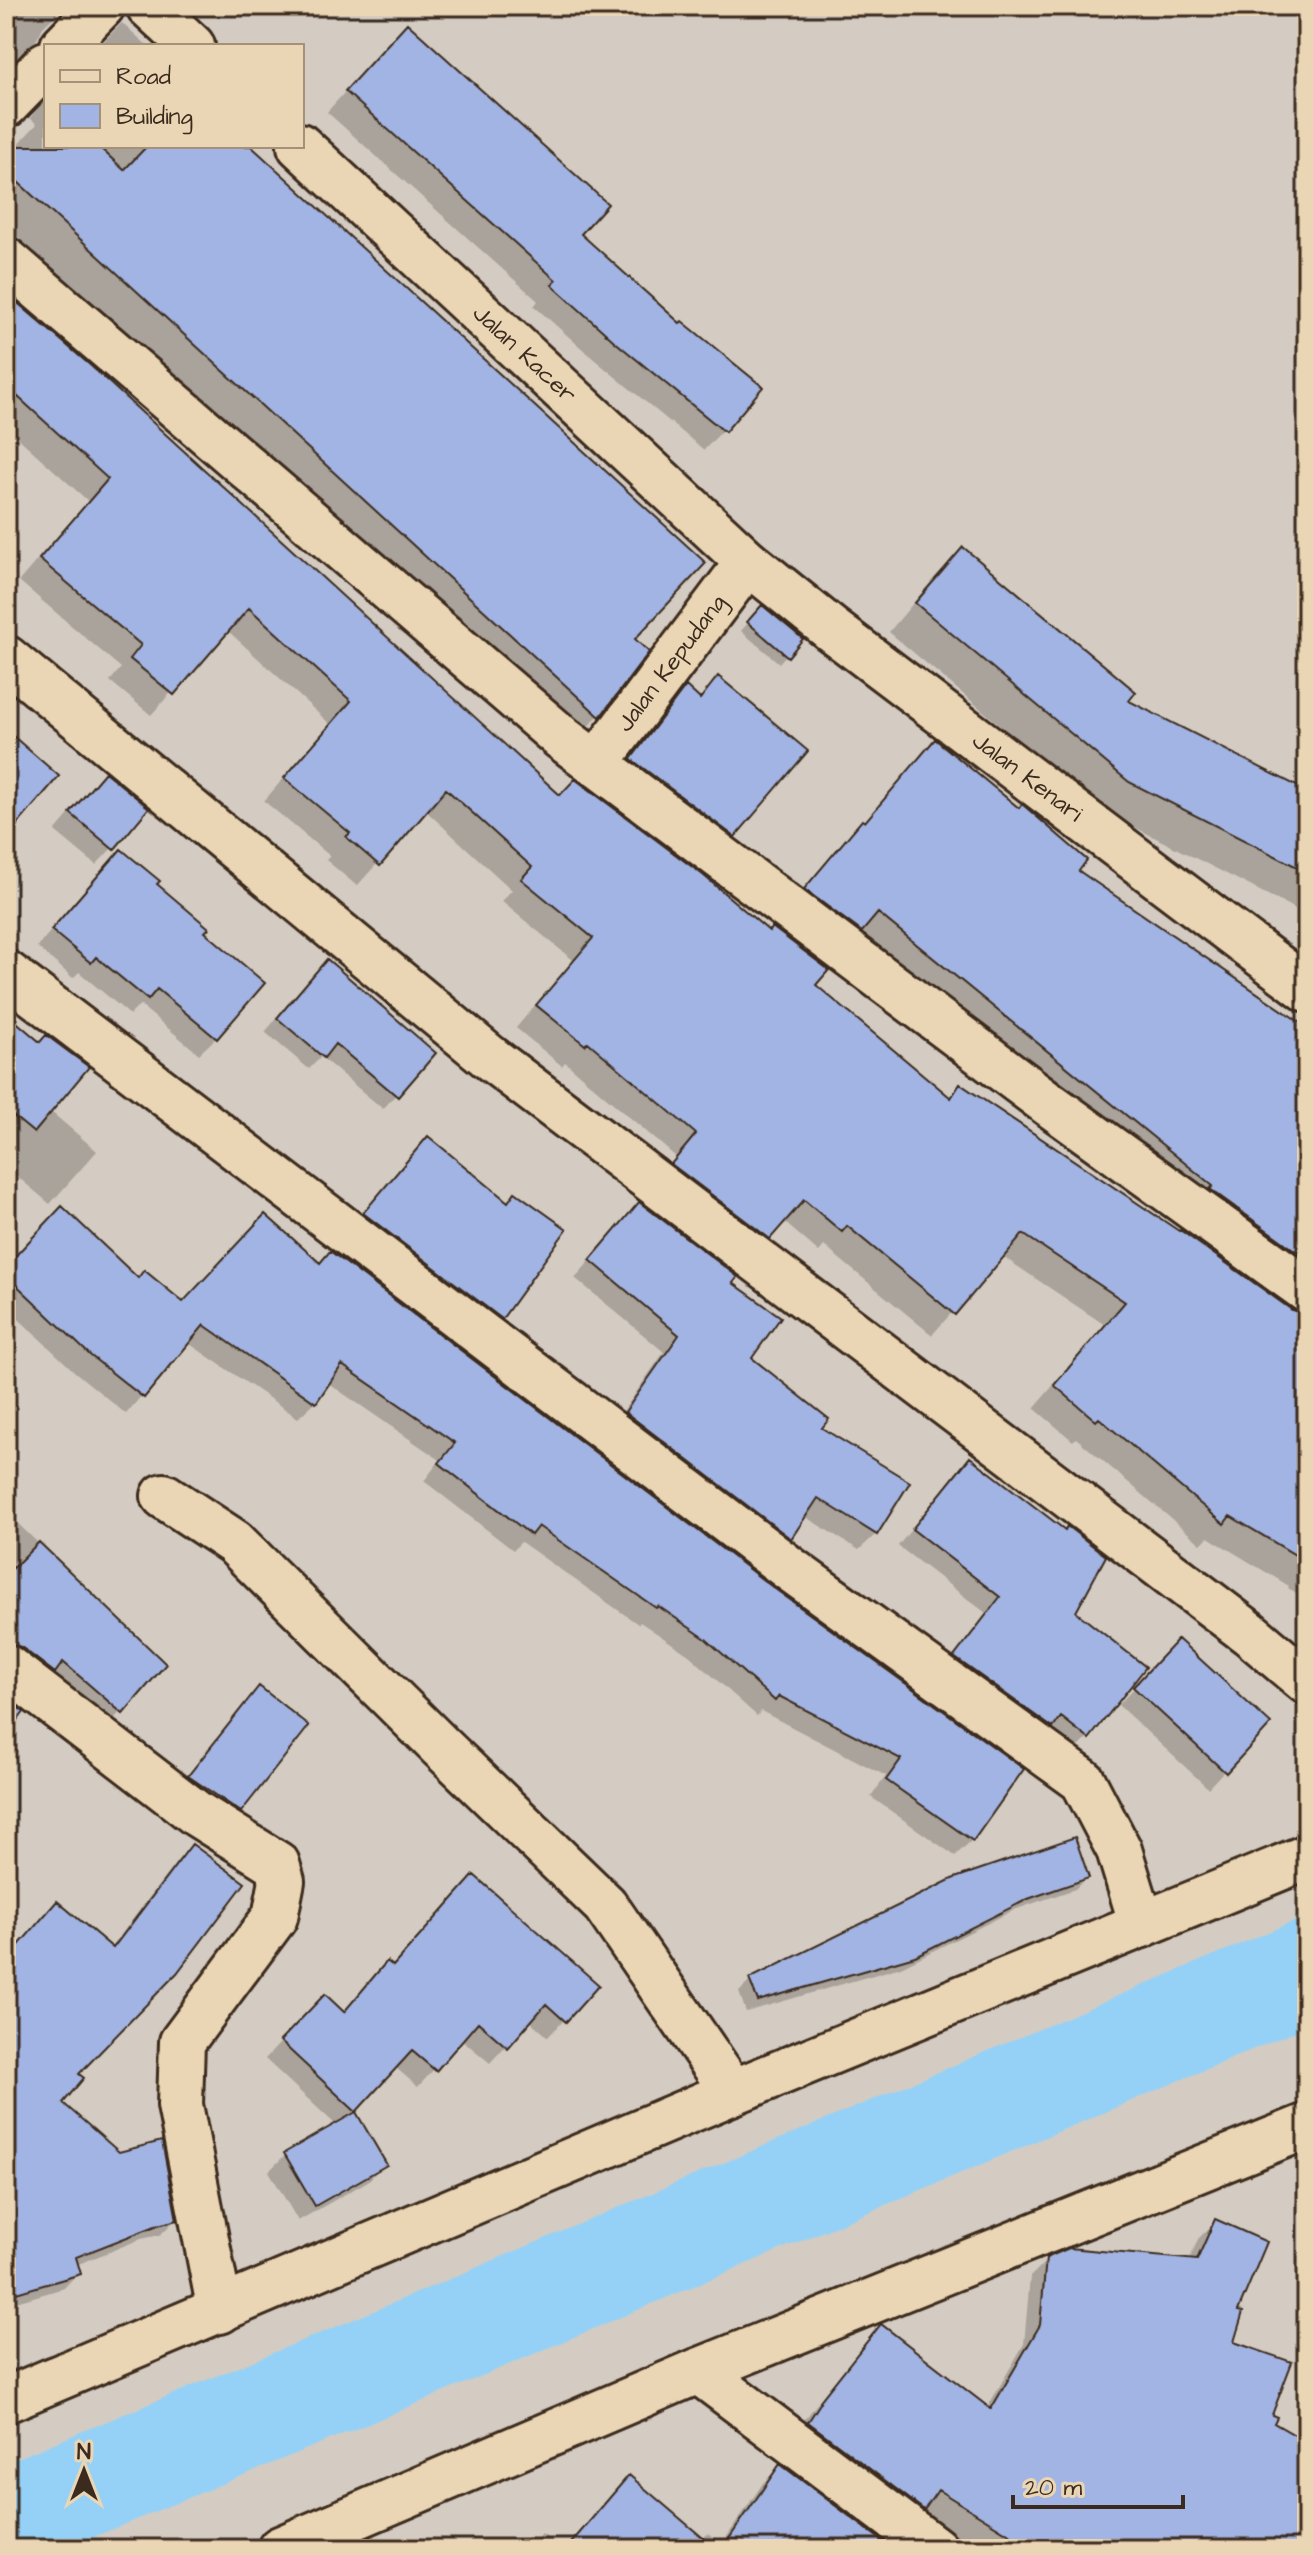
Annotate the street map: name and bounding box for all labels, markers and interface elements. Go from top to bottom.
legend [44,44,304,148]
text: Road [116,60,171,94]
text: Building [116,100,193,135]
street label: Jalan Kacer [465,297,584,411]
street label: Jalan Kepudang [609,587,736,739]
street label: Jalan Kenari [965,724,1090,831]
north arrow [44,2431,124,2511]
text: N [77,2437,91,2468]
scale bar [1013,2459,1183,2509]
text: 20 m [1025,2471,1082,2505]

